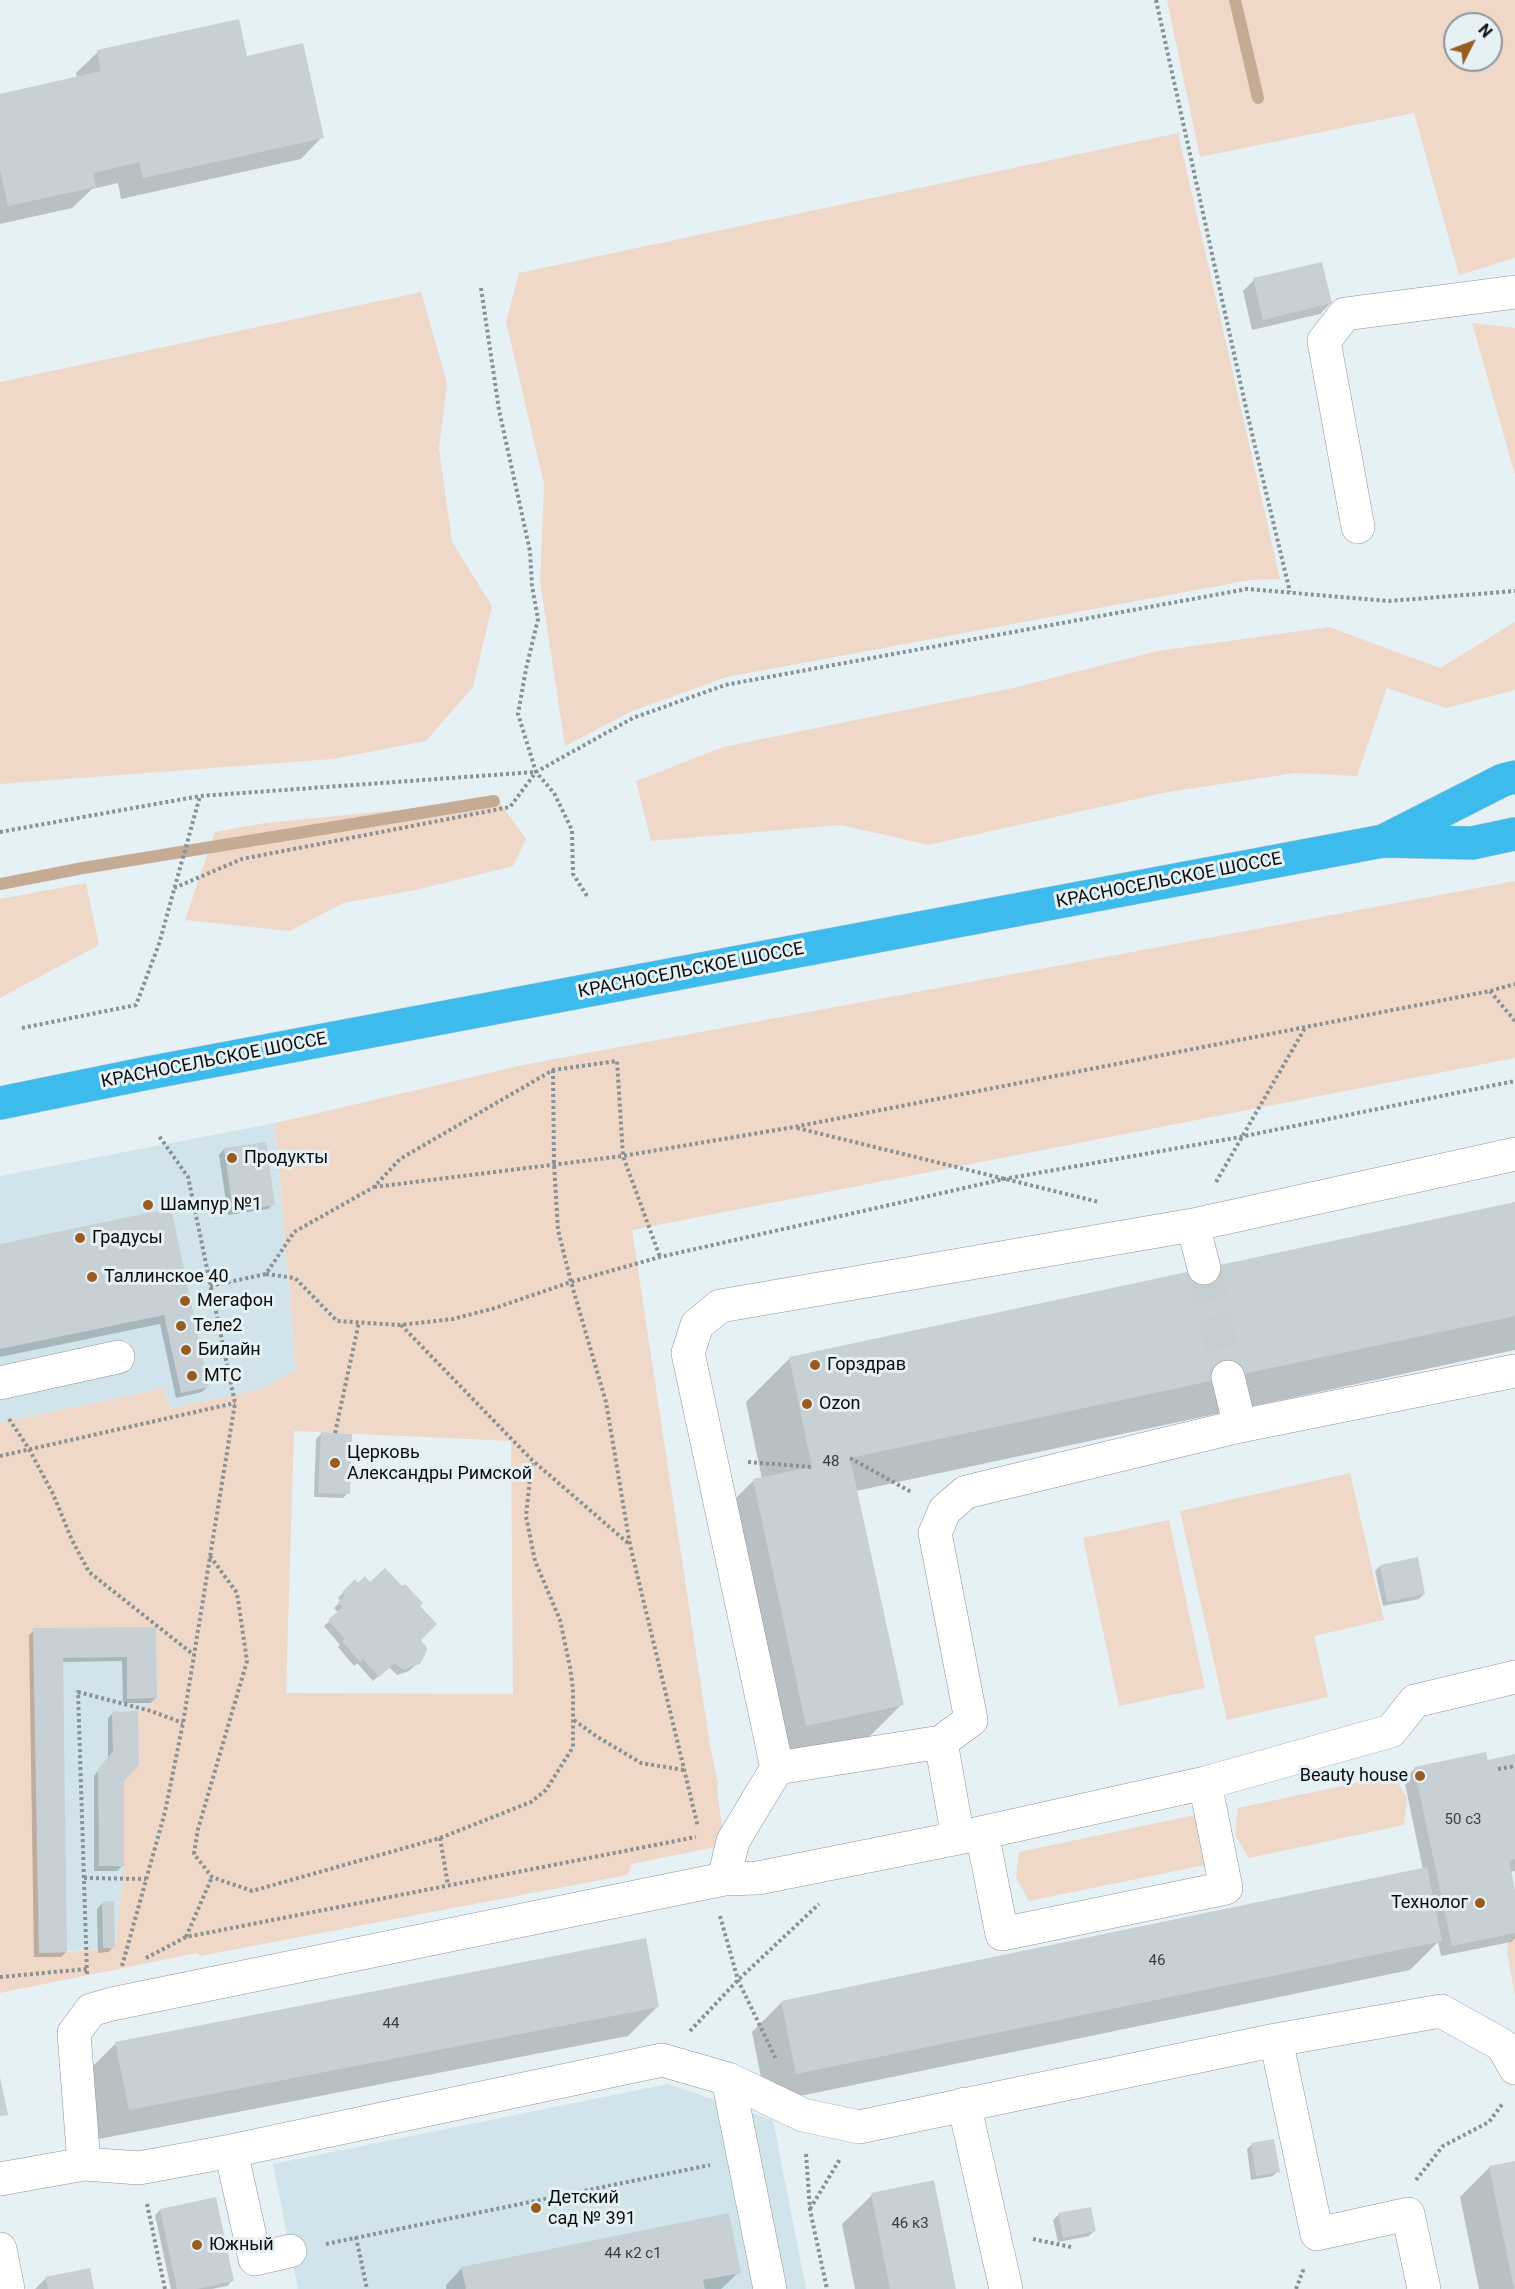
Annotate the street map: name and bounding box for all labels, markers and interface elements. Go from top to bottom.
north arrow [1443,12,1503,72]
text: N [1474,20,1496,42]
street label: КРАСНОСЕЛЬСКОЕ ШОССЕ [1054,849,1284,913]
street label: КРАСНОСЕЛЬСКОЕ ШОССЕ [576,939,806,1003]
street label: КРАСНОСЕЛЬСКОЕ ШОССЕ [99,1029,329,1093]
place label: Продукты [244,1147,328,1169]
marker: Продукты [225,1151,239,1165]
place label: Шампур №1 [160,1194,262,1216]
marker: Шампур №1 [141,1198,155,1212]
place label: Градусы [92,1227,163,1249]
marker: Градусы [73,1231,87,1245]
place label: Таллинское 40 [104,1266,229,1288]
marker: Таллинское 40 [85,1270,99,1284]
place label: Мегафон [197,1290,273,1312]
marker: Мегафон [178,1294,192,1308]
place label: Теле2 [193,1315,242,1337]
marker: Теле2 [174,1319,188,1333]
place label: Билайн [198,1339,261,1361]
marker: Билайн [179,1343,193,1357]
place label: Горздрав [827,1354,906,1376]
marker: Горздрав [808,1358,822,1372]
place label: МТС [204,1365,242,1387]
marker: МТС [185,1369,199,1383]
place label: Ozon [819,1393,860,1415]
marker: Ozon [800,1397,814,1411]
place label: Церковь Александры Римской [347,1442,532,1484]
house number: 48 [823,1453,839,1471]
marker: Церковь Александры Римской [328,1456,342,1470]
place label: Beauty house [1300,1765,1408,1787]
marker: Beauty house [1413,1769,1427,1783]
house number: 50 с3 [1445,1811,1481,1829]
place label: Технолог [1391,1892,1468,1914]
marker: Технолог [1473,1896,1487,1910]
house number: 46 [1149,1952,1165,1970]
house number: 44 [383,2015,399,2033]
place label: Детский сад № 391 [548,2187,636,2230]
marker: Детский сад № 391 [529,2201,543,2215]
house number: 46 к3 [891,2215,929,2233]
place label: Южный [209,2234,274,2256]
marker: Южный [190,2238,204,2252]
house number: 44 к2 с1 [604,2245,662,2263]

